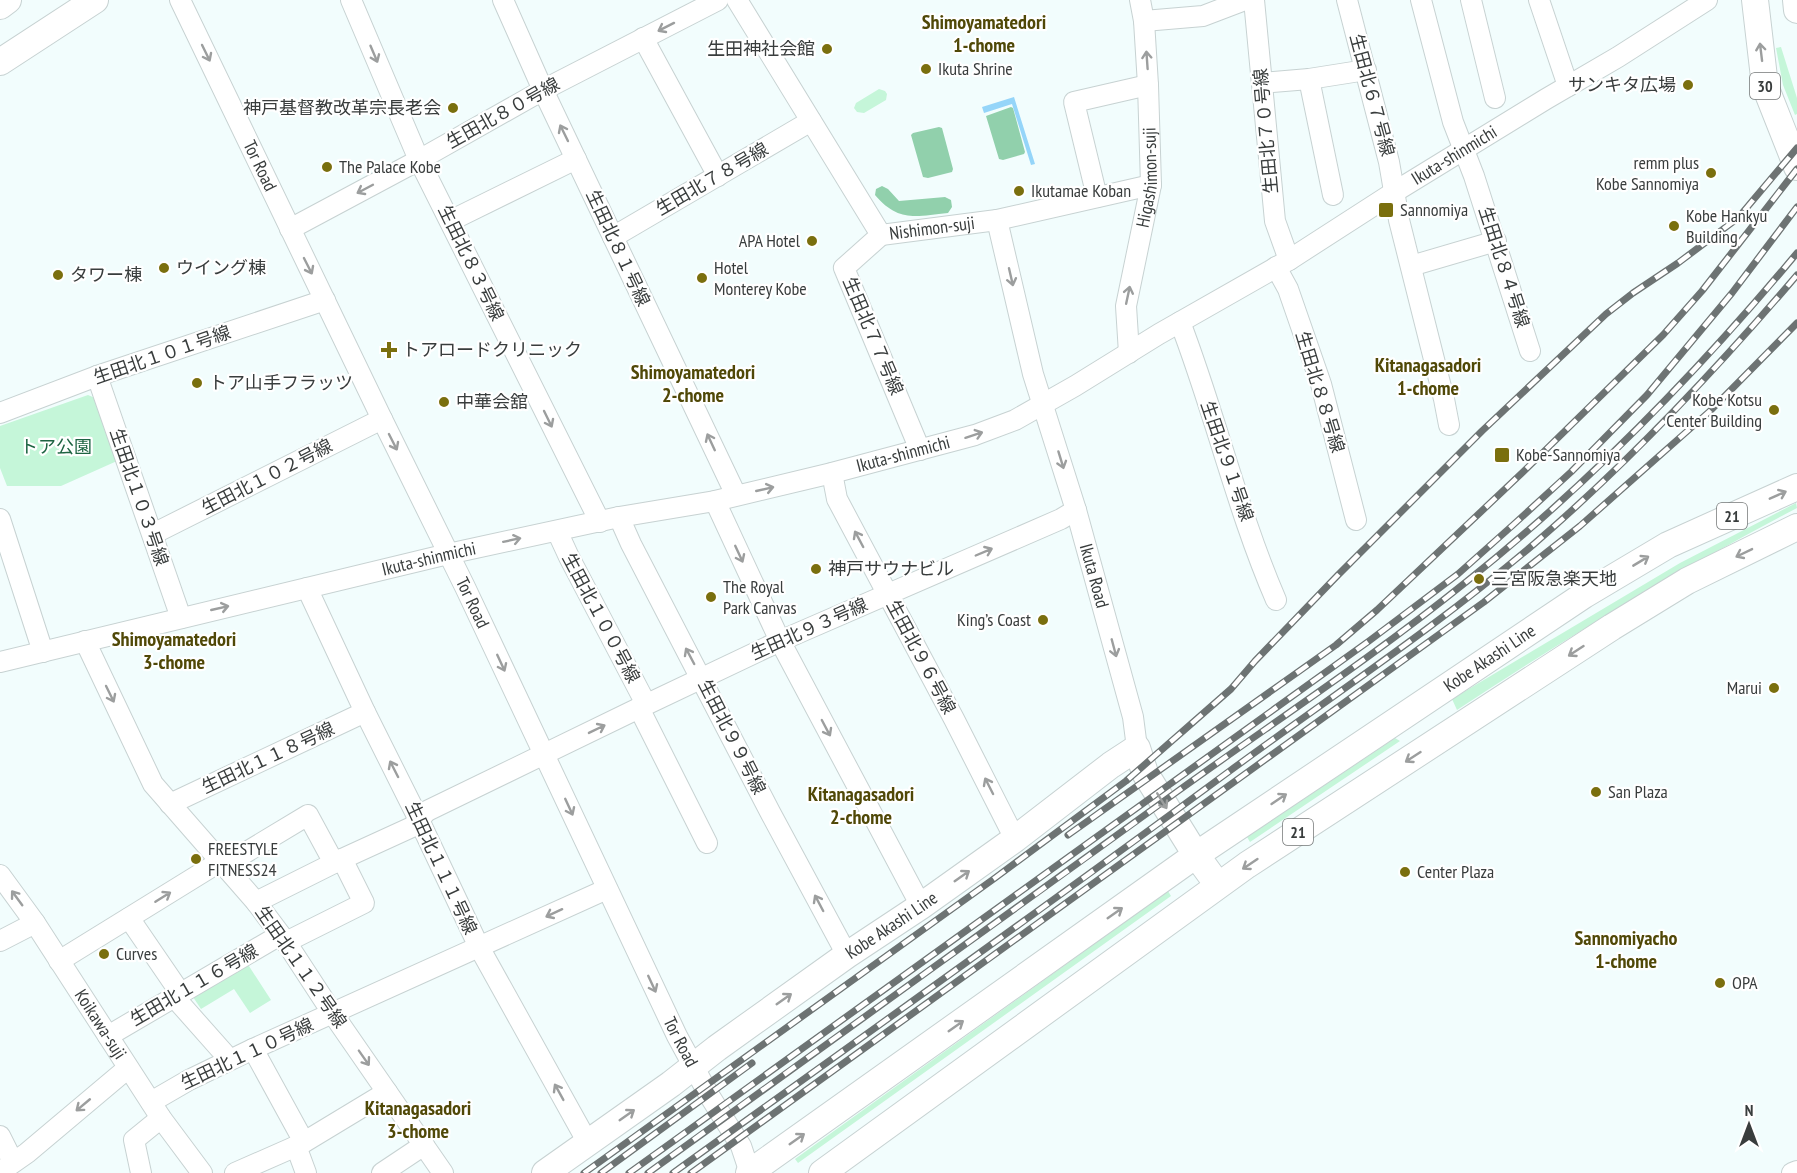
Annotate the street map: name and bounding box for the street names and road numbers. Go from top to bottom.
street label: 生田北６７号線 [1345,31,1400,159]
street label: 生田北７０号線 [1249,67,1282,195]
street label: 生田北８０号線 [442,72,563,153]
road number: 30 [1750,73,1780,99]
street label: Ikuta-shinmichi [1407,120,1501,190]
street label: Higashimon-suji [1131,127,1162,229]
street label: Tor Road [238,136,282,195]
street label: 生田北７８号線 [651,137,772,220]
street label: 生田北８１号線 [581,186,656,310]
street label: 生田北８３号線 [433,201,509,324]
street label: 生田北８４号線 [1474,203,1535,330]
street label: Nishimon-suji [888,211,976,245]
street label: 生田北７７号線 [838,273,909,398]
street label: 生田北１０１号線 [90,320,234,389]
street label: 生田北８８号線 [1291,328,1350,455]
street label: 生田北９１号線 [1196,398,1259,524]
street label: 生田北１０３号線 [105,425,174,569]
street label: Ikuta-shinmichi [854,430,952,477]
street label: 生田北１０２号線 [197,434,336,519]
road number: 21 [1717,503,1747,529]
street label: Ikuta-shinmichi [379,536,478,581]
street label: Ikuta Road [1075,541,1114,610]
street label: 生田北１００号線 [557,549,645,687]
street label: Tor Road [451,573,495,632]
street label: 生田北９３号線 [747,592,871,665]
street label: 生田北９６号線 [882,596,961,718]
street label: Kobe Akashi Line [1439,619,1540,697]
street label: 生田北９９号線 [694,675,771,798]
street label: 生田北１１８号線 [198,717,338,798]
street label: 生田北１１１号線 [401,798,482,938]
road number: 21 [1283,819,1313,845]
street label: Kobe Akashi Line [841,886,942,964]
street label: 生田北１１２号線 [251,901,352,1032]
street label: 生田北１１６号線 [126,939,262,1031]
street label: Koikawa-suji [70,985,132,1063]
street label: 生田北１１０号線 [177,1013,317,1094]
street label: Tor Road [659,1013,704,1071]

